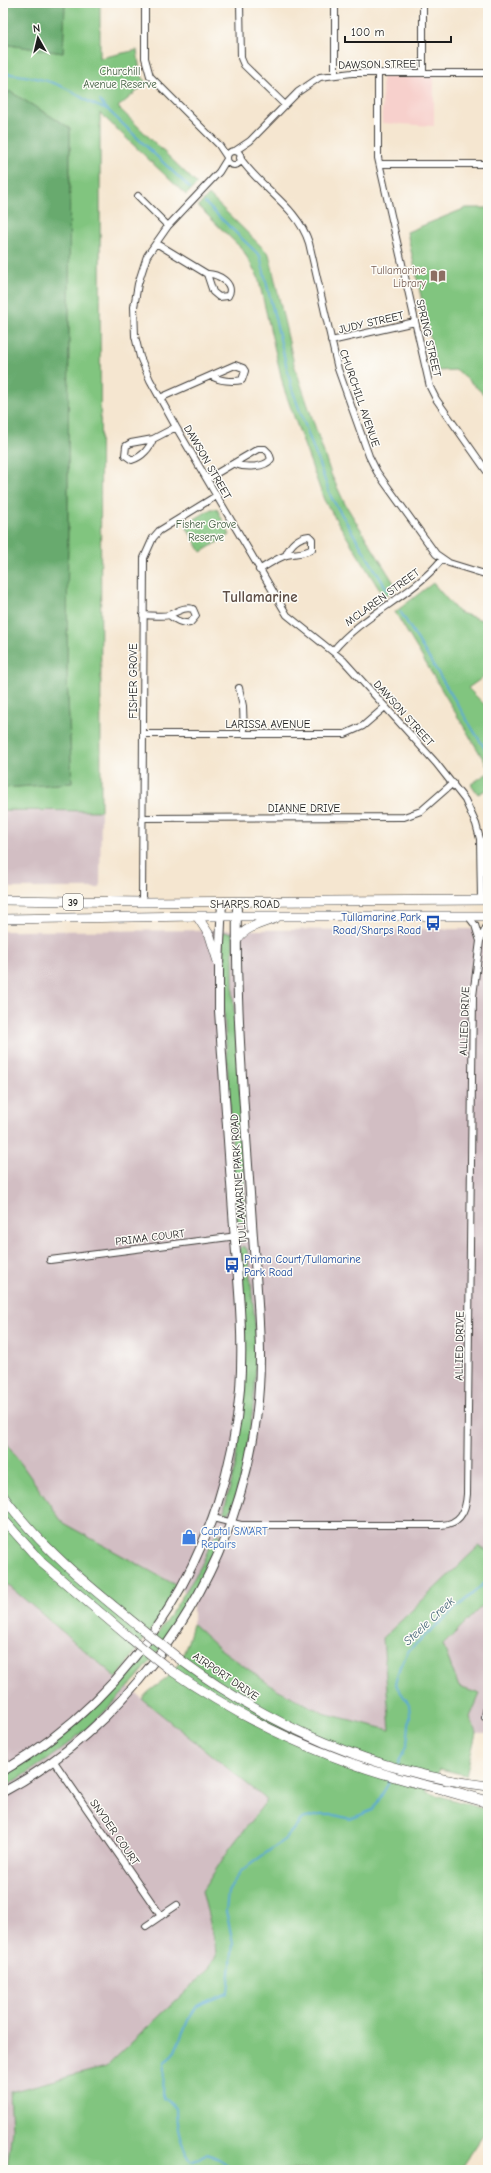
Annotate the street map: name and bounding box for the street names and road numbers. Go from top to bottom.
street label: DAWSON STREET [338,57,422,72]
street label: SPRING STREET [413,298,444,378]
street label: JUDY STREET [337,309,405,336]
street label: CHURCHILL AVENUE [337,348,382,449]
street label: DAWSON STREET [181,423,234,502]
street label: MCLAREN STREET [342,566,422,629]
street label: FISHER GROVE [127,643,140,719]
street label: DAWSON STREET [371,678,437,749]
street label: LARISSA AVENUE [226,718,311,731]
street label: DIANNE DRIVE [268,802,341,815]
road number: 39 [63,894,83,910]
street label: SHARPS ROAD [210,898,280,911]
street label: ALLIED DRIVE [457,986,472,1056]
street label: TULLAMARINE PARK ROAD [227,1113,250,1244]
street label: PRIMA COURT [115,1227,186,1248]
street label: ALLIED DRIVE [452,1311,467,1381]
street label: AIRPORT DRIVE [190,1650,261,1703]
street label: SNYDER COURT [87,1797,142,1868]

